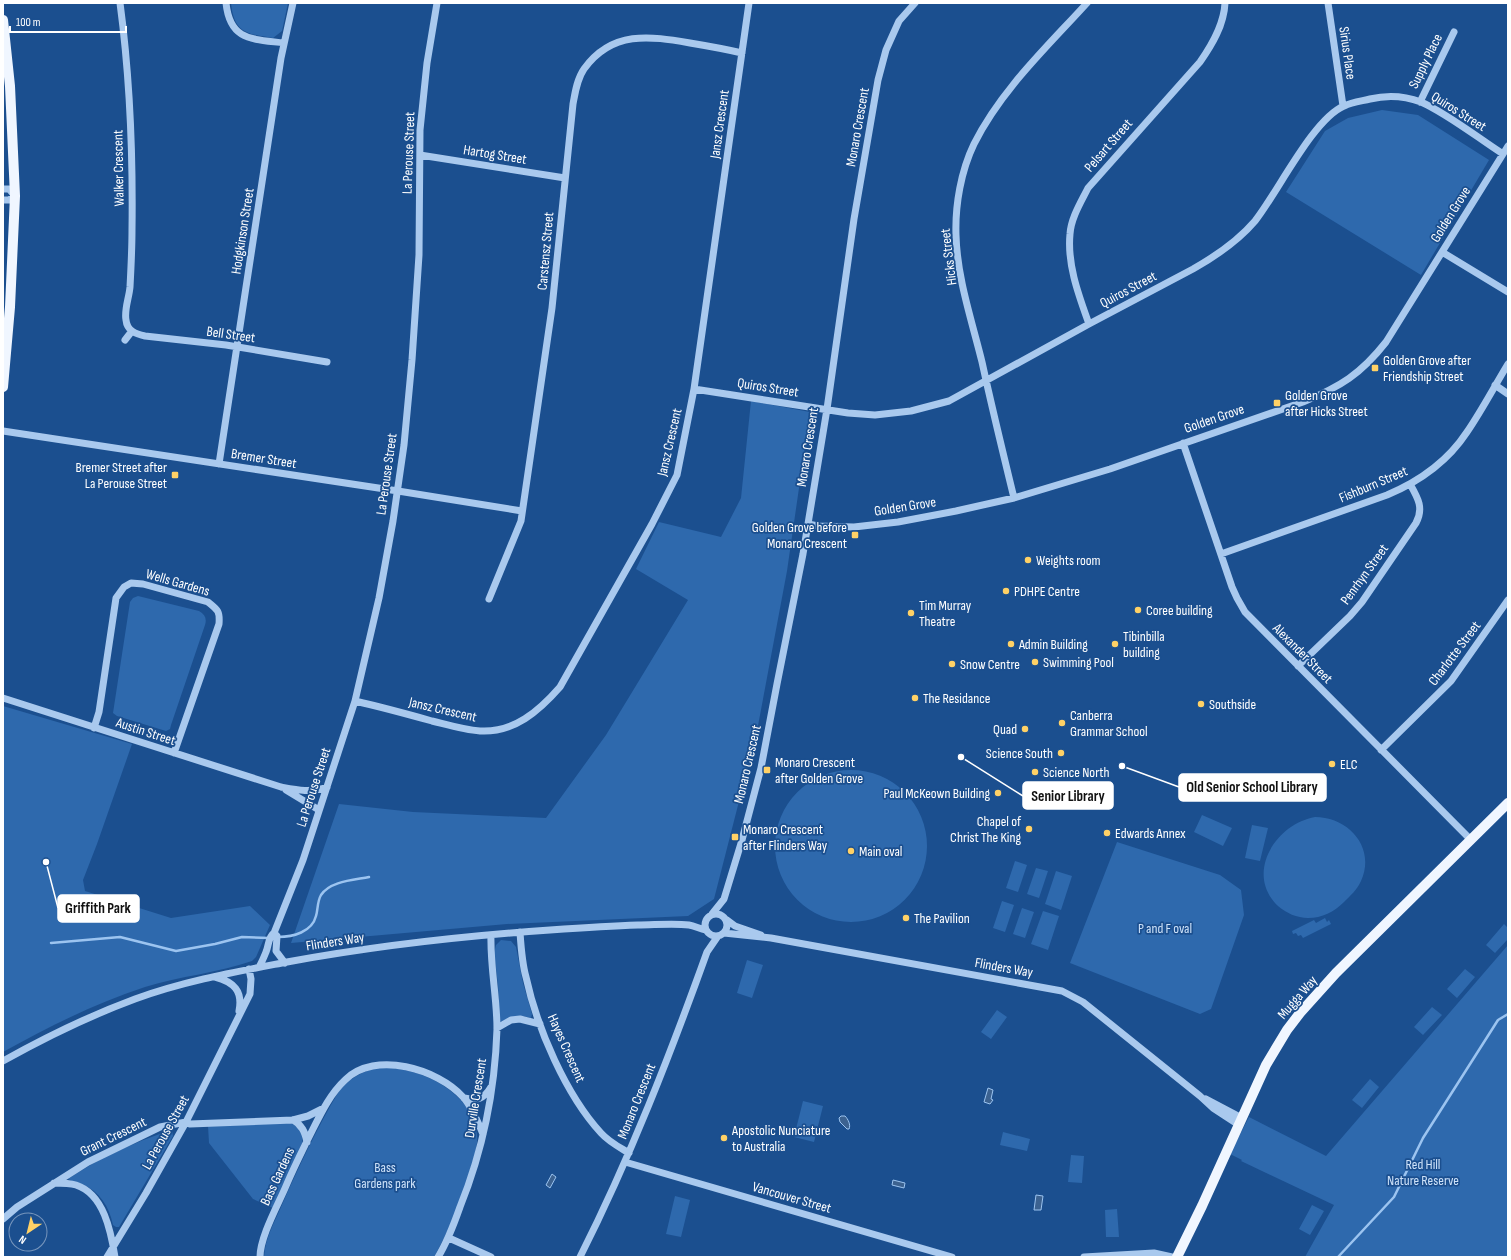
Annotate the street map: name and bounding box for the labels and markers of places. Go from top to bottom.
place label: Golden Grove after Friendship Street [1383,352,1471,385]
marker: Golden Grove after Friendship Street [1370,363,1380,373]
place label: Golden Grove after Hicks Street [1285,387,1368,420]
marker: Golden Grove after Hicks Street [1272,398,1282,408]
place label: Bremer Street after La Perouse Street [75,459,167,492]
marker: Bremer Street after La Perouse Street [170,470,180,480]
place label: Golden Grove before Monaro Crescent [752,519,847,552]
marker: Golden Grove before Monaro Crescent [850,530,860,540]
place label: Weights room [1036,552,1101,569]
marker: Weights room [1023,555,1033,565]
place label: PDHPE Centre [1014,583,1080,600]
marker: PDHPE Centre [1001,586,1011,596]
place label: Tim Murray Theatre [919,597,972,630]
place label: Coree building [1146,602,1213,619]
marker: Coree building [1133,605,1143,615]
marker: Tim Murray Theatre [906,608,916,618]
place label: Tibinbilla building [1123,628,1165,661]
place label: Admin Building [1018,636,1088,653]
marker: Admin Building [1006,639,1016,649]
marker: Tibinbilla building [1110,639,1120,649]
place label: Swimming Pool [1043,654,1114,671]
place label: Snow Centre [960,656,1020,673]
marker: Swimming Pool [1030,657,1040,667]
marker: Snow Centre [947,659,957,669]
place label: The Residance [923,690,990,707]
marker: The Residance [910,693,920,703]
place label: Southside [1209,696,1256,713]
marker: Southside [1196,699,1206,709]
place label: Canberra Grammar School [1070,707,1148,740]
marker: Canberra Grammar School [1057,718,1067,728]
place label: Quad [993,721,1017,738]
marker: Quad [1020,724,1030,734]
place label: Science South [986,745,1053,762]
marker: Science South [1056,748,1066,758]
place label: Monaro Crescent after Golden Grove [775,754,863,787]
place label: ELC [1340,756,1358,773]
marker: ELC [1327,759,1337,769]
place label: Science North [1043,764,1110,781]
marker: Monaro Crescent after Golden Grove [762,765,772,775]
marker: Science North [1030,767,1040,777]
callout: Old Senior School Library [1179,774,1326,801]
callout: Senior Library [1023,782,1113,809]
place label: Paul McKeown Building [883,785,990,802]
marker: Paul McKeown Building [993,788,1003,798]
place label: Chapel of Christ The King [950,813,1022,846]
place label: Monaro Crescent after Flinders Way [743,821,828,854]
marker: Chapel of Christ The King [1024,824,1034,834]
place label: Edwards Annex [1115,825,1186,842]
marker: Edwards Annex [1102,828,1112,838]
marker: Monaro Crescent after Flinders Way [730,832,740,842]
place label: Main oval [859,843,902,860]
marker: Main oval [846,846,856,856]
callout: Griffith Park [58,895,139,922]
place label: The Pavilion [914,910,970,927]
marker: The Pavilion [901,913,911,923]
place label: Apostolic Nunciature to Australia [731,1122,830,1155]
marker: Apostolic Nunciature to Australia [719,1133,729,1143]

